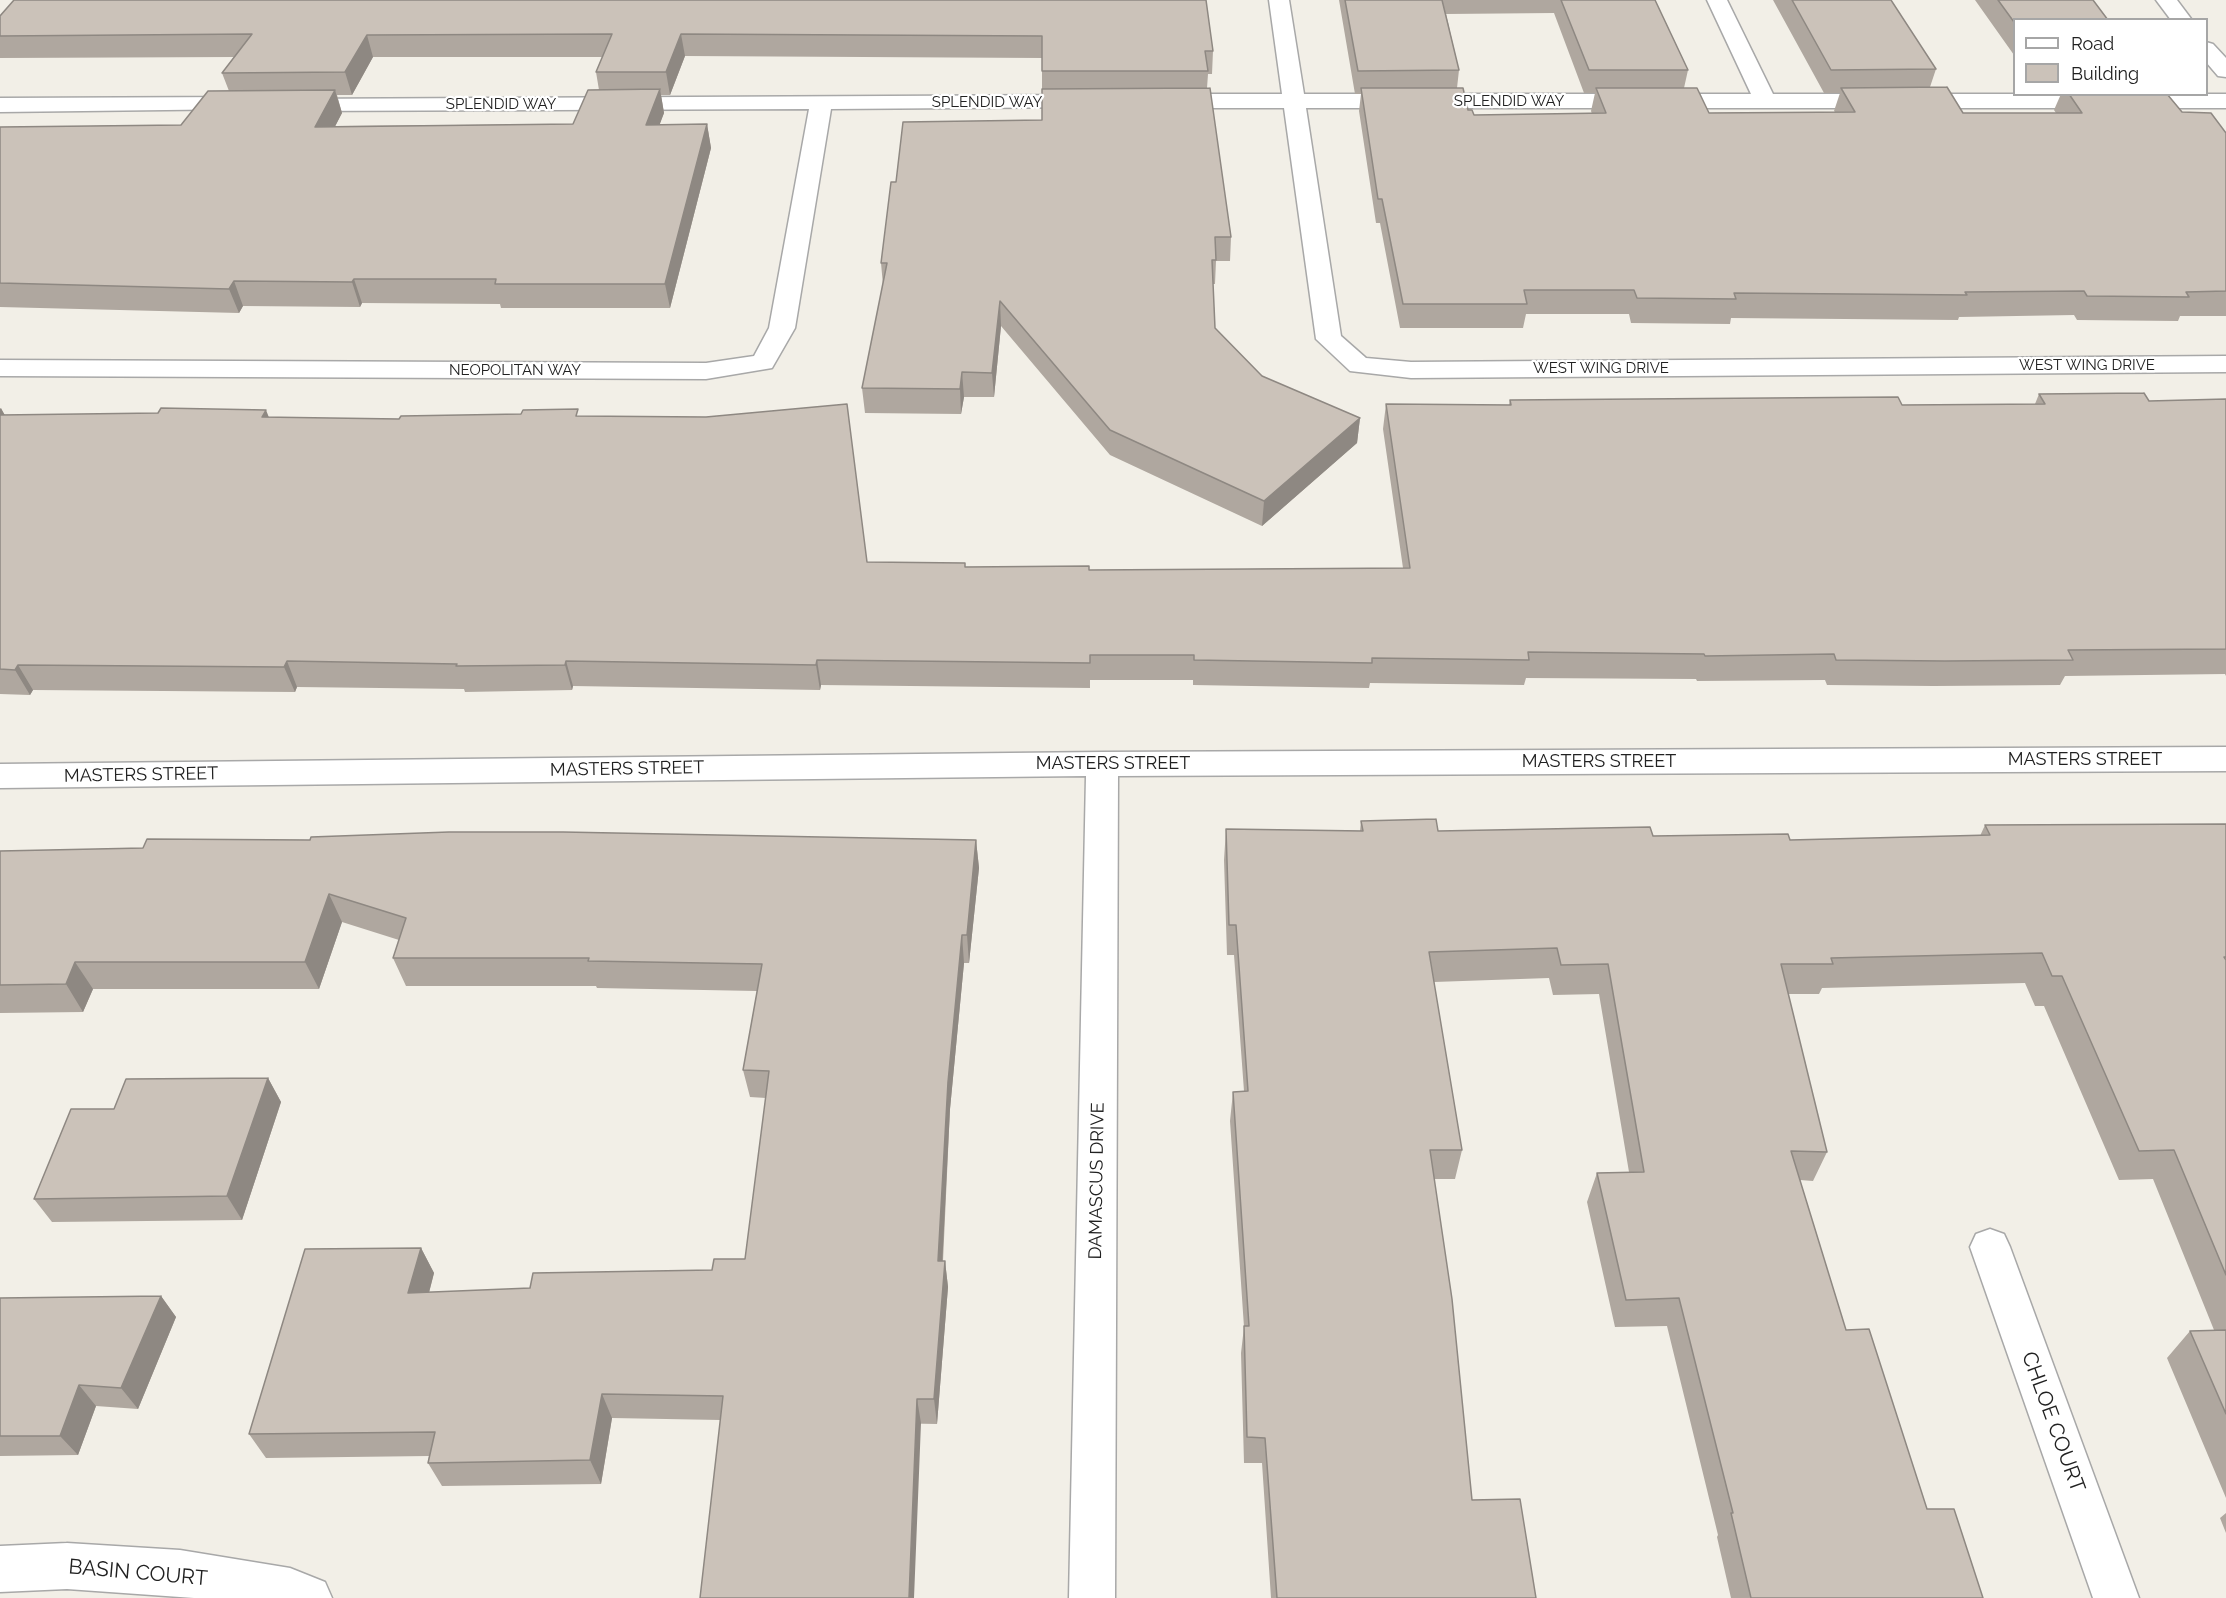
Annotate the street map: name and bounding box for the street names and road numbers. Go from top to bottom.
street label: SPLENDID WAY [1454,92,1564,110]
street label: SPLENDID WAY [932,93,1042,111]
street label: SPLENDID WAY [446,95,556,113]
street label: WEST WING DRIVE [2019,356,2155,374]
street label: WEST WING DRIVE [1533,359,1669,377]
street label: NEOPOLITAN WAY [449,361,581,379]
street label: MASTERS STREET [2008,749,2162,771]
street label: MASTERS STREET [1522,751,1676,773]
street label: MASTERS STREET [1036,753,1190,775]
street label: MASTERS STREET [550,757,704,781]
street label: MASTERS STREET [64,763,218,787]
street label: DAMASCUS DRIVE [1085,1102,1109,1260]
street label: CHLOE COURT [2016,1348,2090,1496]
street label: BASIN COURT [67,1554,209,1592]

